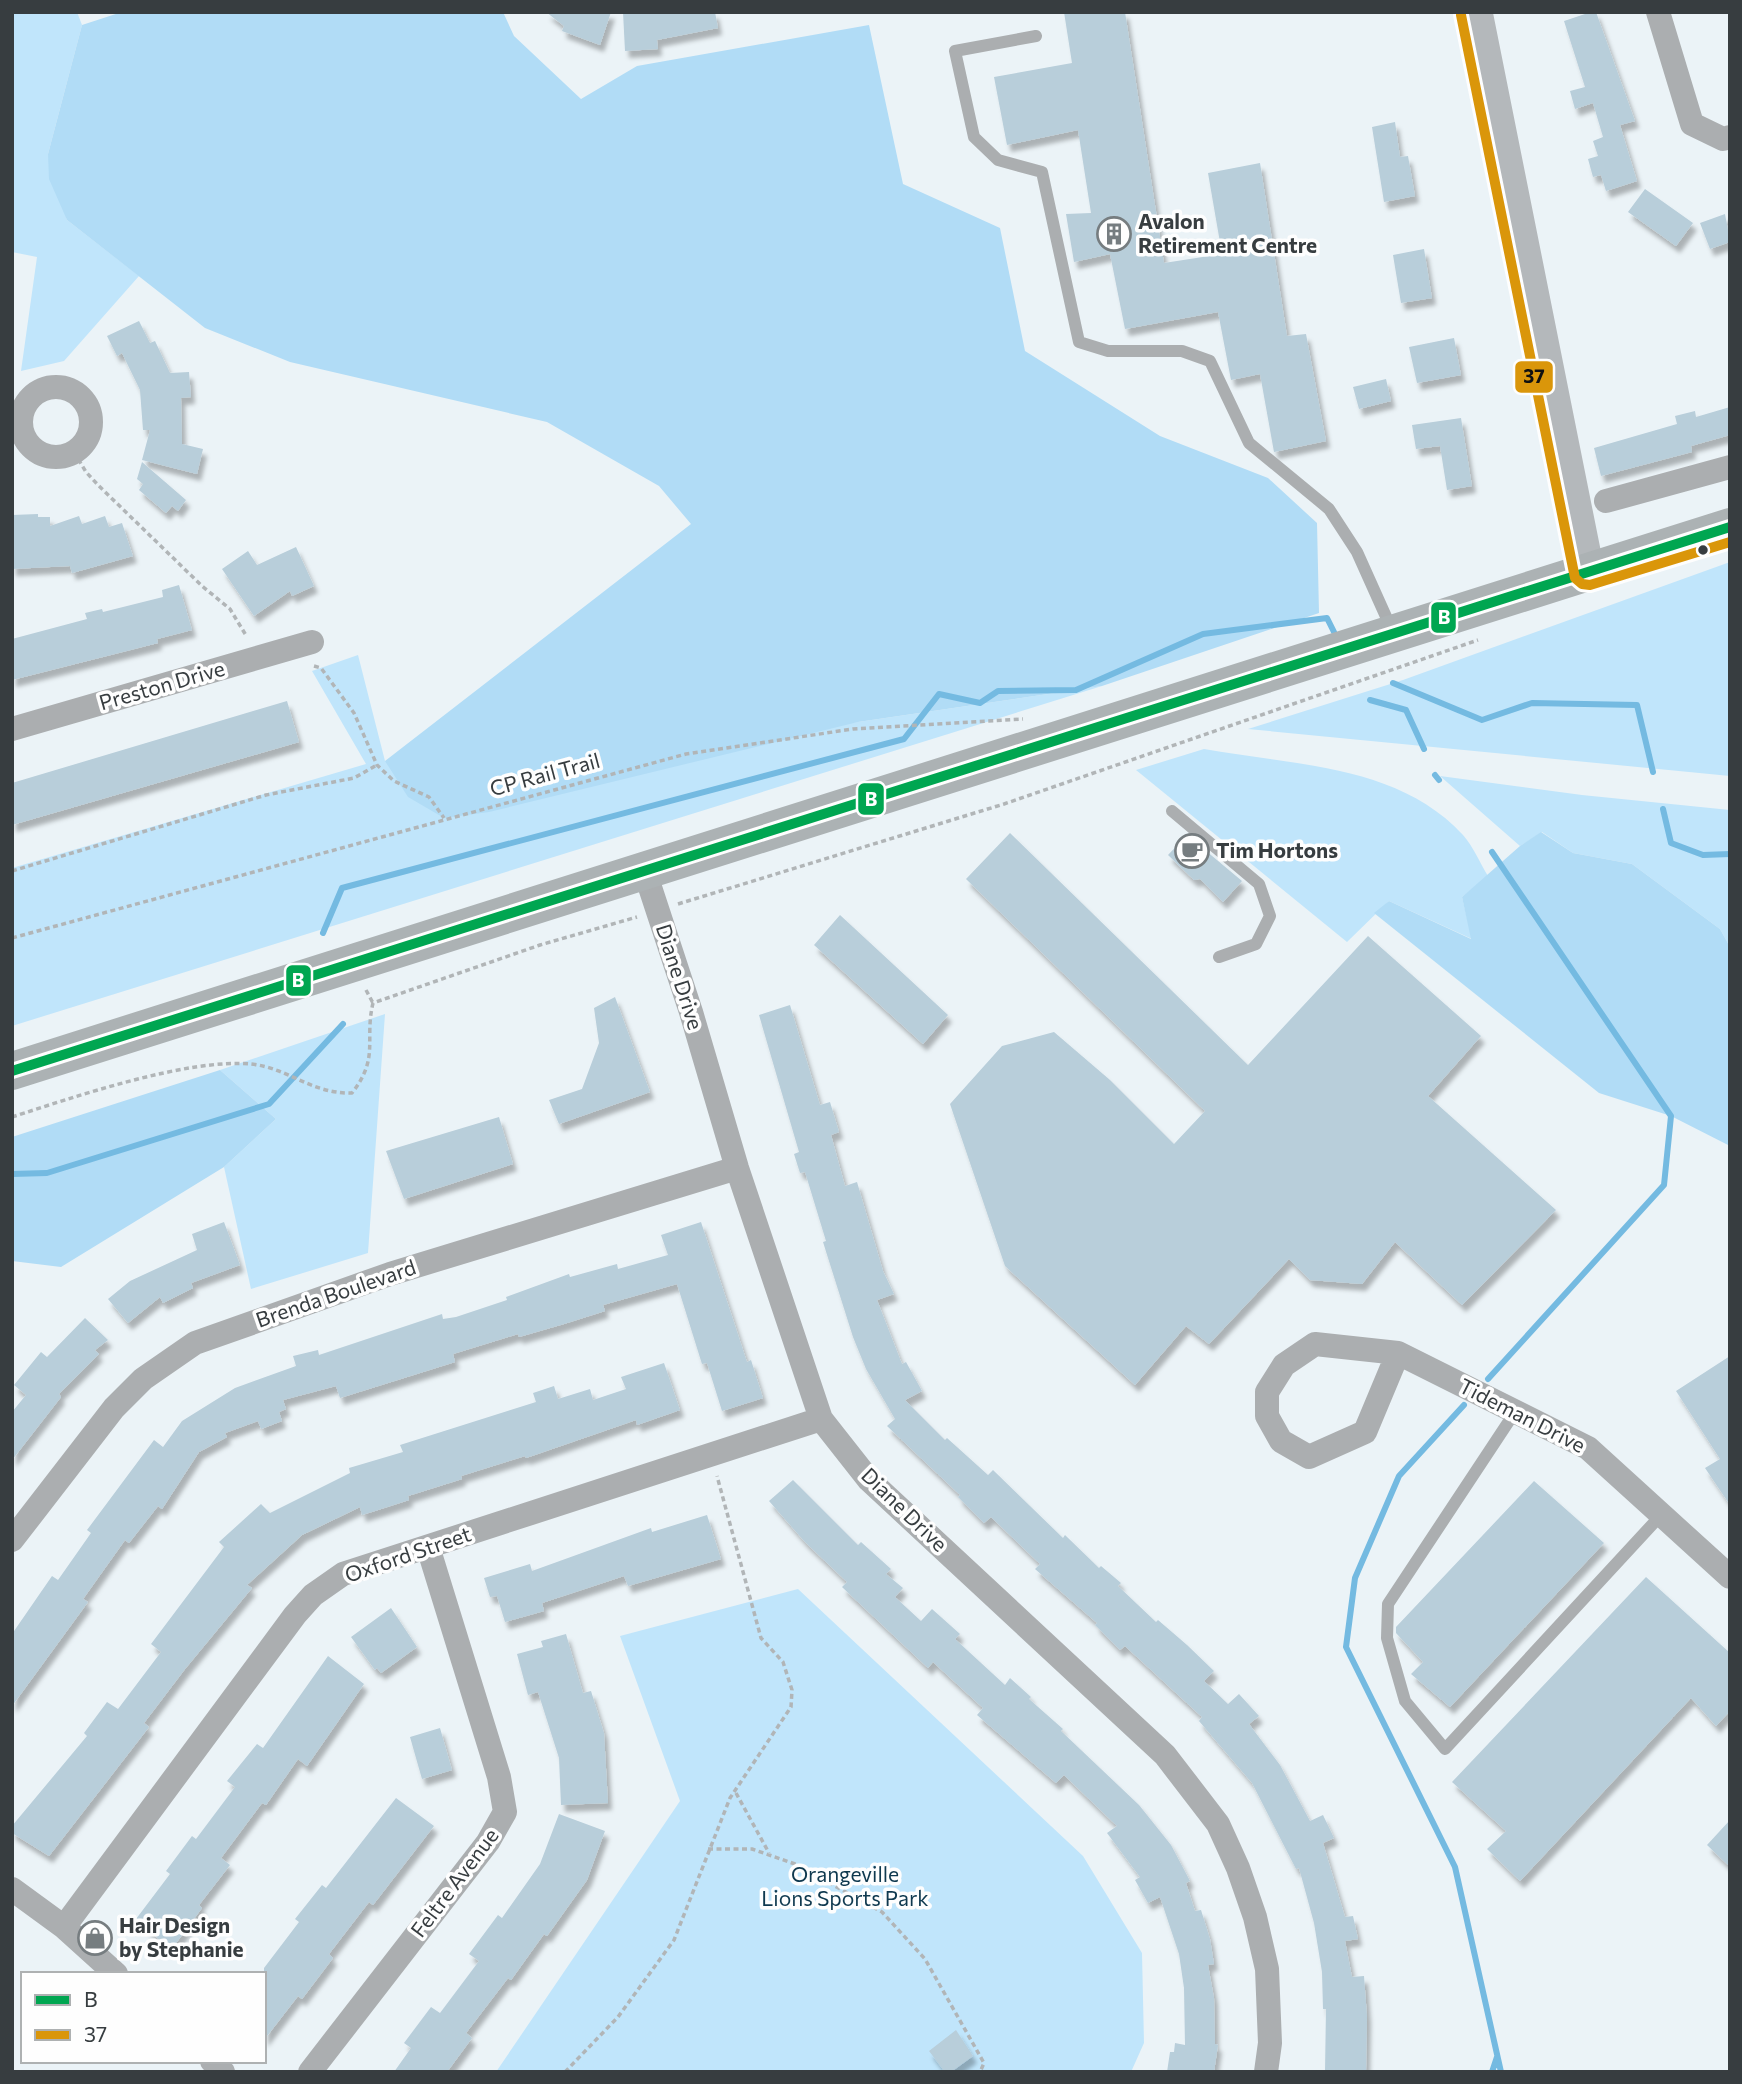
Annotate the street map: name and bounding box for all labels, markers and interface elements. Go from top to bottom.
place label: Avalon Retirement Centre [1138,208,1317,257]
building icon: Avalon Retirement Centre [1095,215,1133,253]
line badge: 37 [1514,360,1554,394]
text: 37 [1523,364,1545,387]
unlabelled marker [1696,543,1710,557]
line badge: B [1430,601,1457,634]
text: B [1438,605,1450,628]
street label: Preston Drive [96,655,227,714]
street label: CP Rail Trail [487,747,602,800]
line badge: B [857,782,885,816]
text: B [865,787,877,810]
cafe icon: Tim Hortons [1173,832,1211,870]
place label: Tim Hortons [1216,837,1338,862]
street label: Diane Drive [652,920,709,1033]
line badge: B [285,964,312,997]
text: B [292,968,304,991]
street label: Brenda Boulevard [252,1253,419,1332]
street label: Tideman Drive [1455,1372,1590,1457]
street label: Diane Drive [857,1462,953,1556]
street label: Oxford Street [341,1520,474,1587]
street label: Feltre Avenue [405,1823,503,1941]
park label: Orangeville Lions Sports Park [761,1861,929,1910]
place label: Hair Design by Stephanie [119,1912,244,1961]
shop icon: Hair Design by Stephanie [76,1919,114,1957]
legend [21,1972,266,2063]
text: B [84,1986,98,2011]
text: 37 [84,2021,107,2046]

